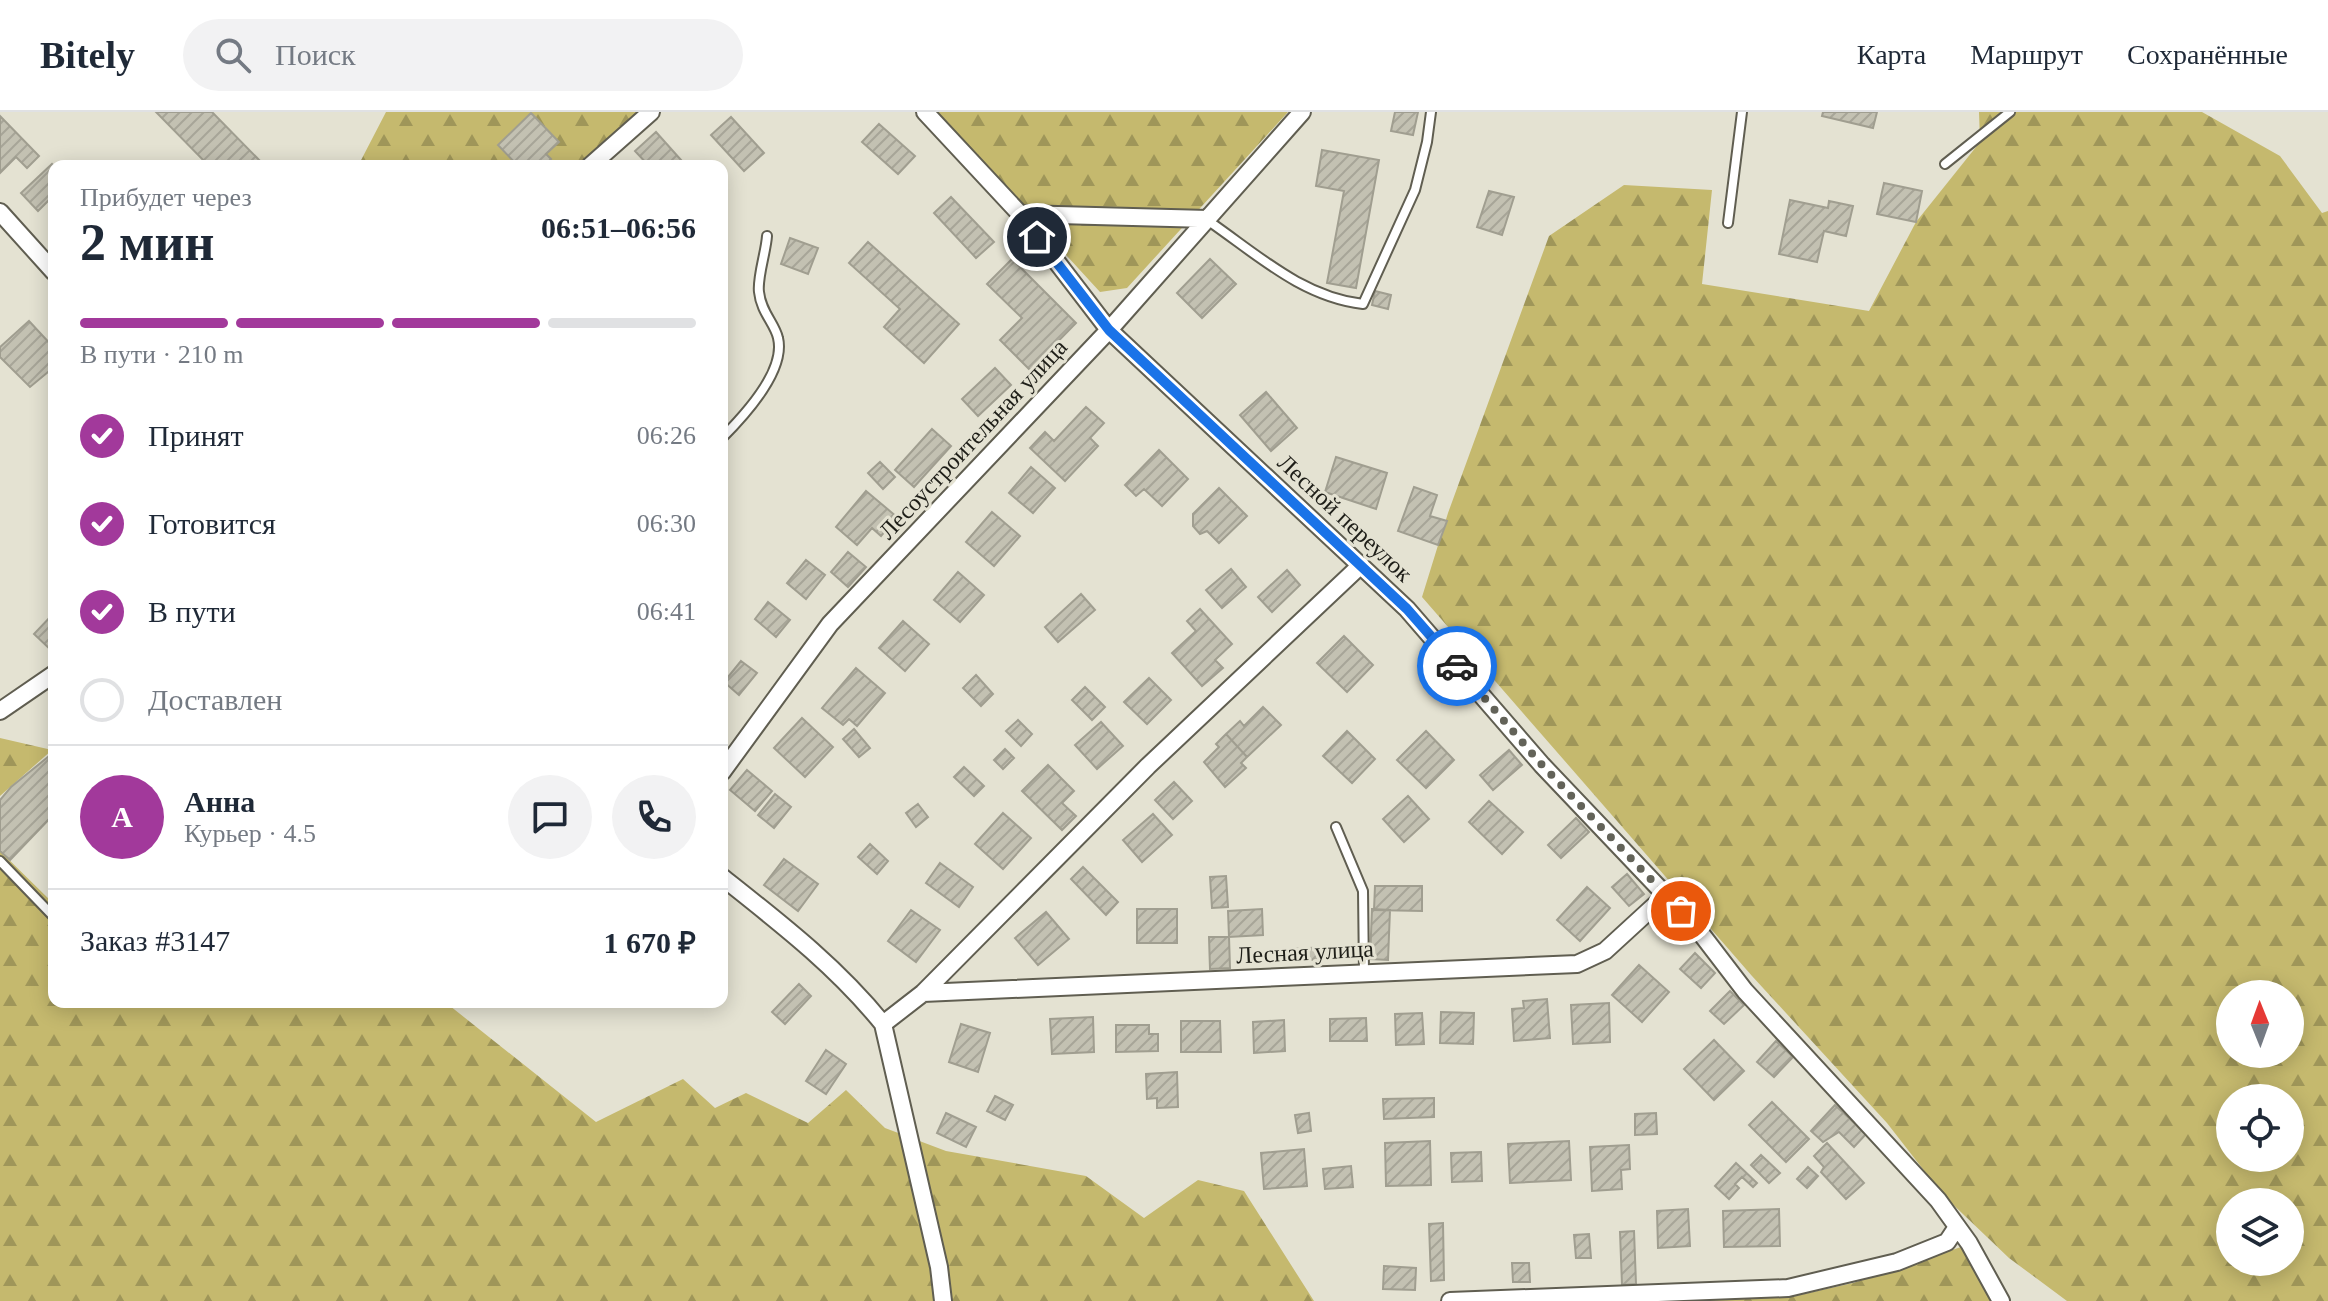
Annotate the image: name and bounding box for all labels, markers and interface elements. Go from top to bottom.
search box [183,19,743,91]
icon: search [211,33,255,77]
text: Bitely [40,34,135,76]
text: Поиск [275,38,356,71]
text: Карта [1857,39,1926,70]
text: Маршрут [1970,39,2083,70]
text: Сохранённые [2127,39,2288,70]
text: Прибудет через [80,183,252,212]
pin [1003,203,1071,271]
text: 06:51–06:56 [541,211,696,244]
text: 2 мин [80,214,214,271]
icon: home [1015,215,1059,259]
street label: Лесоустроительная улица [874,334,1073,544]
text: В пути · 210 m [80,340,243,369]
icon: check [80,414,124,458]
text: Принят [148,419,244,452]
text: 06:26 [637,421,696,450]
street label: Лесной переулок [1273,449,1418,587]
icon: check [80,502,124,546]
text: Готовится [148,507,276,540]
text: 06:30 [637,509,696,538]
icon: check [80,590,124,634]
text: В пути [148,595,236,628]
text: 06:41 [637,597,696,626]
courier [1417,626,1497,706]
icon: car [1435,644,1479,688]
text: Доставлен [148,683,282,716]
button: chat [508,775,592,859]
button: phone [612,775,696,859]
text: Анна [184,785,255,818]
text: А [111,800,133,833]
text: Курьер · 4.5 [184,819,316,848]
pin [1647,877,1715,945]
icon: bag [1659,889,1703,933]
text: Заказ #3147 [80,924,230,957]
text: 1 670 ₽ [604,926,696,959]
street label: Лесная улица [1236,935,1375,969]
north arrow [2216,980,2304,1068]
map controls [2216,980,2304,1276]
button: locate [2216,1084,2304,1172]
button: layers [2216,1188,2304,1276]

